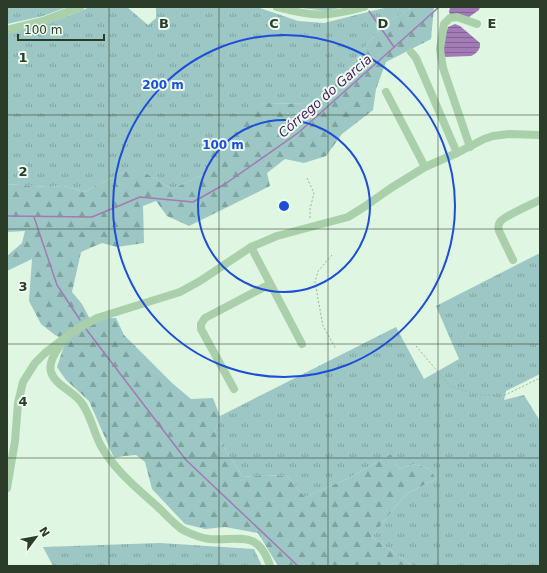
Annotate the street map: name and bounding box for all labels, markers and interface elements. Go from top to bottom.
scale bar [18,16,104,42]
text: B [159,16,169,31]
text: C [269,16,279,31]
text: D [378,16,389,31]
text: E [488,16,496,31]
text: 100 m [24,23,62,37]
text: 1 [18,50,28,65]
water label: Córrego do Garcia [275,51,375,141]
text: 200 m [142,78,184,92]
text: 100 m [202,138,244,152]
text: 2 [18,164,28,179]
centre of rings [277,199,291,213]
text: 3 [18,279,28,294]
text: 4 [18,394,28,409]
north arrow [16,517,56,557]
text: N [36,525,52,539]

